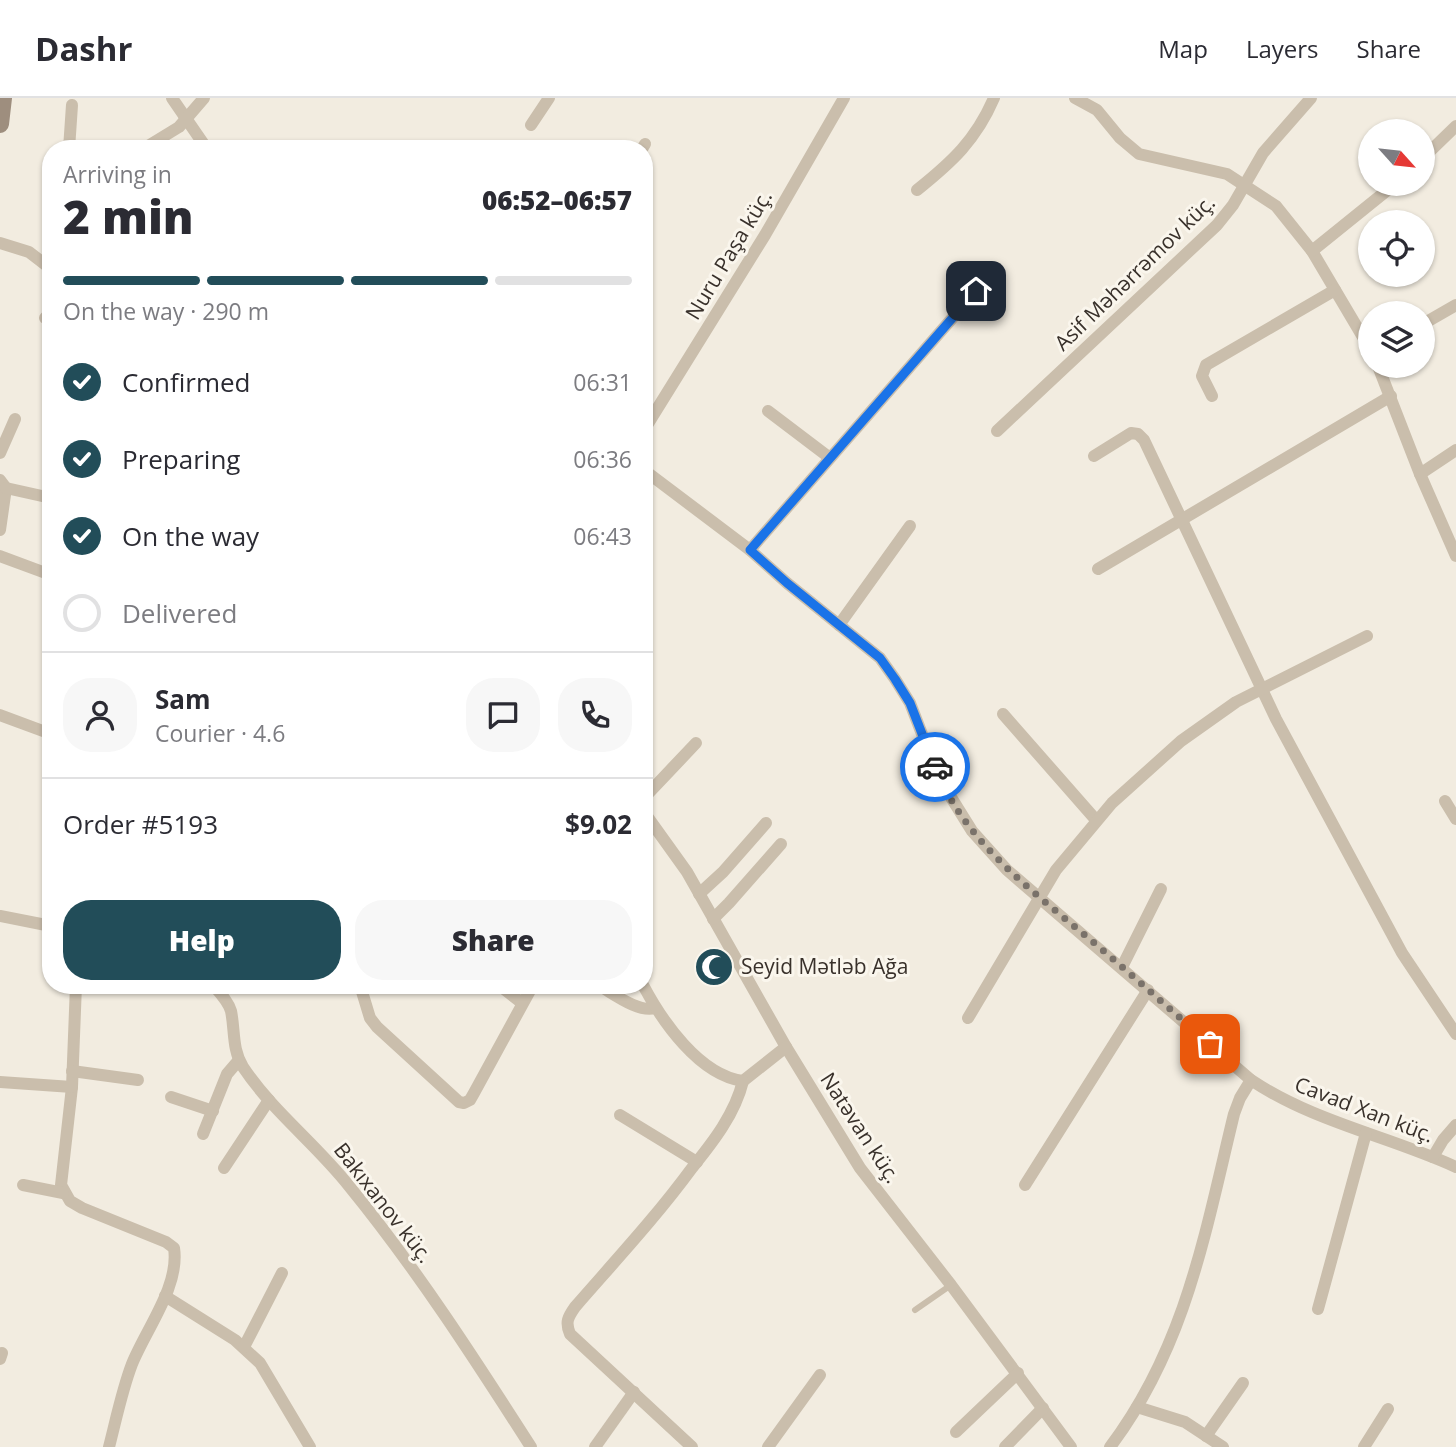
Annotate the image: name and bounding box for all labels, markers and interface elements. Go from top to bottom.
text: Dashr [35,26,132,71]
text: Map [1158,32,1208,65]
text: Layers [1246,32,1319,65]
text: Share [1357,32,1421,65]
north arrow [1358,119,1435,196]
map controls [1358,119,1435,378]
text: Arriving in [63,158,172,190]
text: 06:52–06:57 [482,182,632,218]
street label: Nuru Paşa küç. [678,184,778,324]
text: 2 min [63,185,194,247]
street label: Asif Məhərrəmov küç. [1048,188,1221,356]
button: locate [1358,210,1435,287]
pin [946,261,1006,321]
icon: home [957,272,995,310]
text: On the way · 290 m [63,295,269,327]
button: layers [1358,301,1435,378]
icon: check [63,363,101,401]
text: Confirmed [122,364,250,400]
text: 06:31 [573,366,632,398]
icon: check [63,440,101,478]
text: Preparing [122,441,240,477]
text: 06:36 [573,443,632,475]
icon: check [63,517,101,555]
text: On the way [122,518,259,554]
text: 06:43 [573,520,632,552]
text: Delivered [122,595,237,631]
button: person [63,678,137,752]
button: chat [466,678,540,752]
button: phone [558,678,632,752]
text: Sam [155,681,211,717]
text: Courier · 4.6 [155,717,285,749]
courier [900,732,970,802]
icon: car [916,748,954,786]
text: Order #5193 [63,806,218,842]
text: $9.02 [565,806,632,842]
button: Help [63,900,341,980]
button: Share [355,900,632,980]
mosque icon: Seyid Mətləb Ağa [693,946,735,988]
place label: Seyid Mətləb Ağa [741,952,908,980]
pin [1180,1014,1240,1074]
icon: bag [1191,1025,1229,1063]
street label: Natəvan küç. [815,1067,907,1188]
street label: Cavad Xan küç. [1291,1070,1438,1148]
street label: Bakıxanov küç. [328,1137,440,1268]

